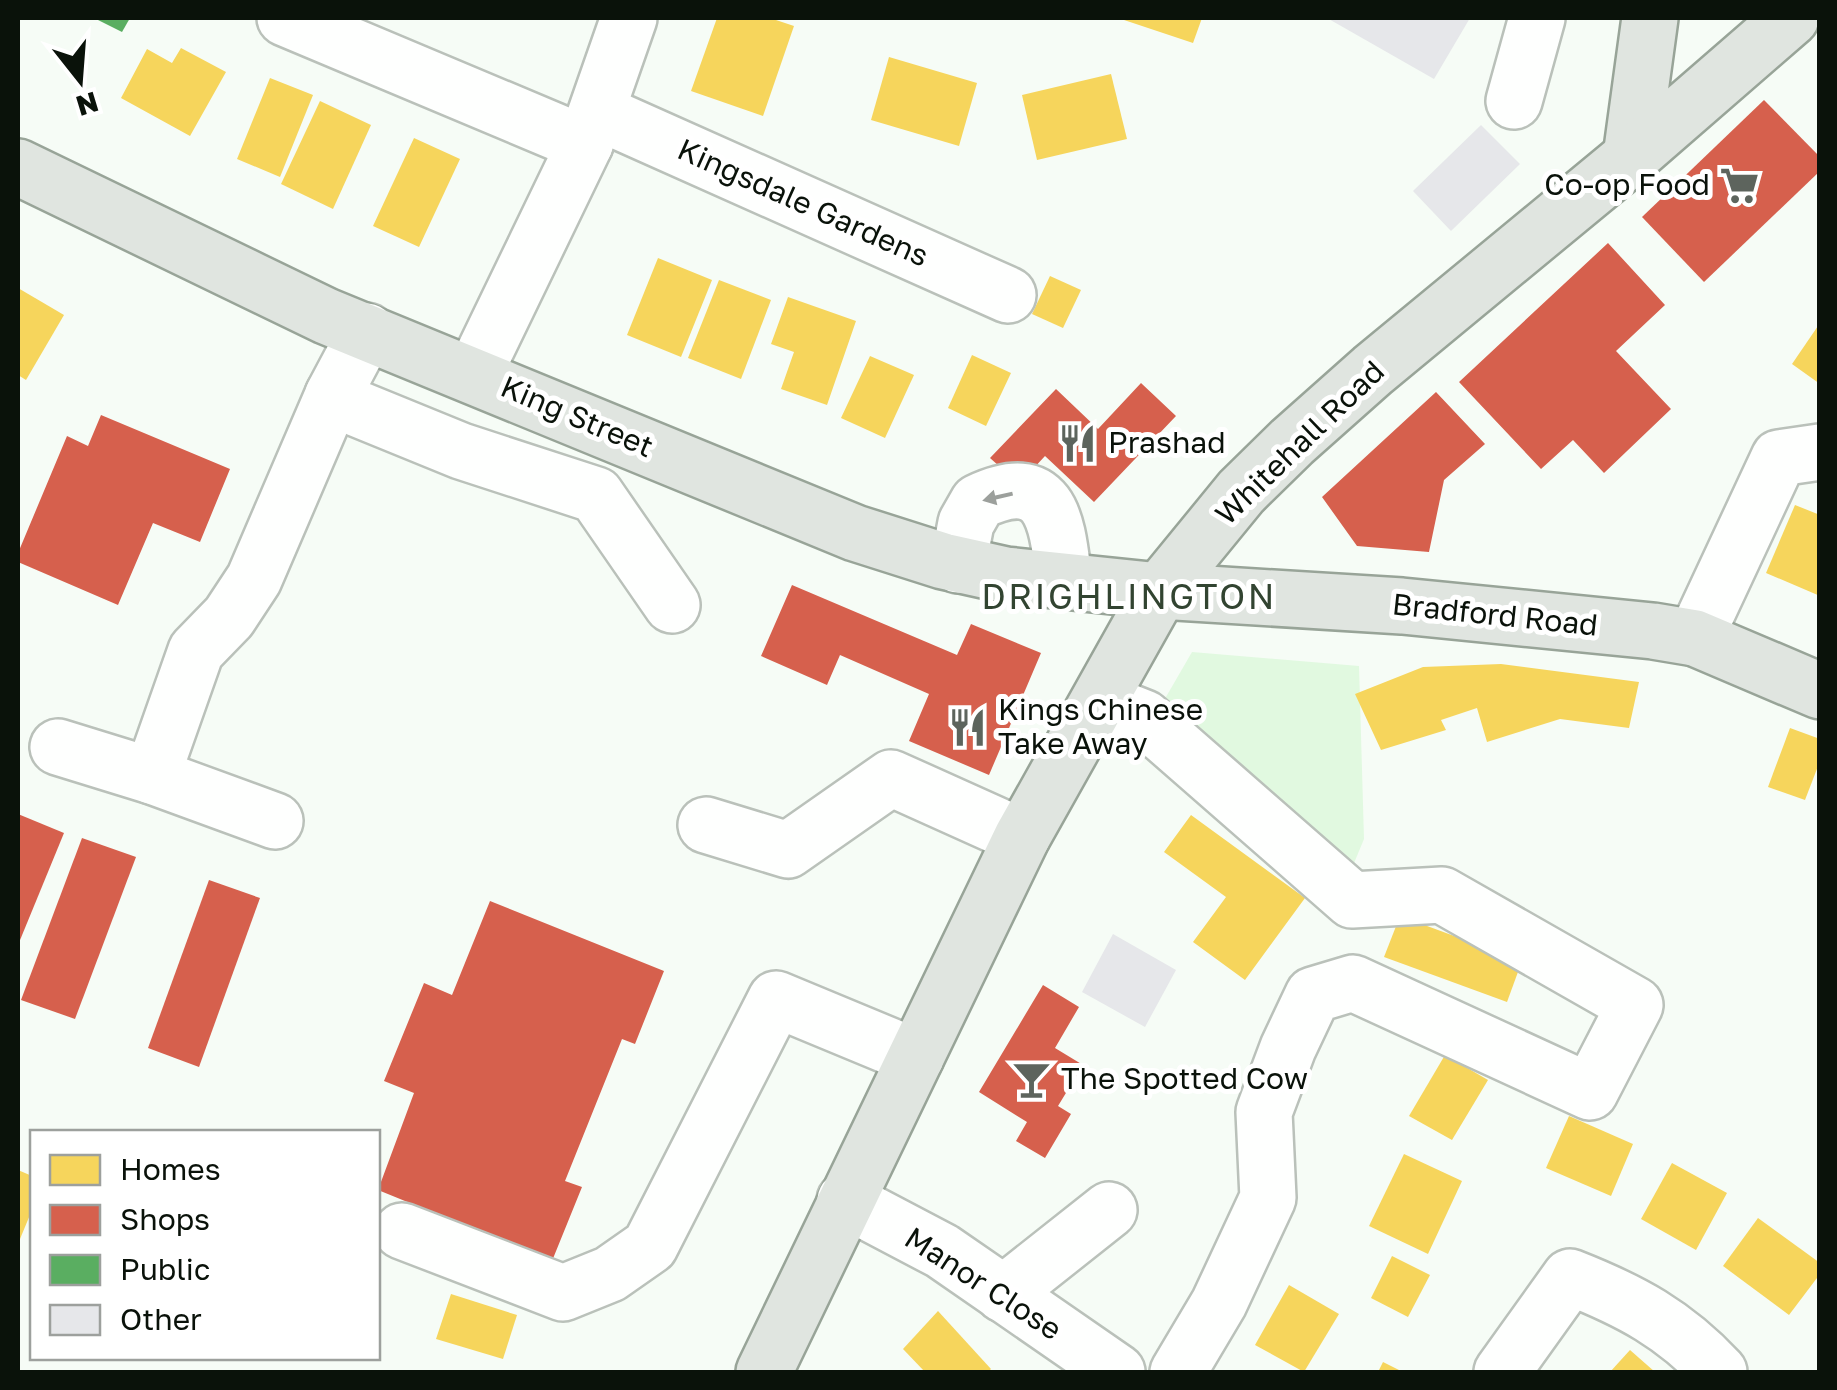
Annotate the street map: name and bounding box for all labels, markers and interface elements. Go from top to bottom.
north arrow [30,30,130,130]
text: N [72,85,102,123]
street label: Kingsdale Gardens [672,131,934,274]
supermarket icon: Co-op Food [1719,164,1761,206]
place label: Co-op Food [1544,166,1710,202]
street label: Whitehall Road [1208,353,1391,532]
street label: King Street [496,368,659,464]
restaurant icon: Prashad [1057,422,1099,464]
place label: Prashad [1108,424,1226,460]
one-way arrow [982,490,1013,505]
district label: DRIGHLINGTON [981,575,1277,617]
street label: Bradford Road [1391,585,1600,643]
place label: Kings Chinese Take Away [998,691,1203,761]
restaurant icon: Kings Chinese Take Away [947,706,989,748]
bar icon: The Spotted Cow [1010,1058,1052,1100]
place label: The Spotted Cow [1061,1060,1308,1096]
legend [30,1130,380,1360]
text: Homes [120,1151,221,1187]
text: Shops [120,1201,210,1237]
street label: Manor Close [899,1219,1069,1347]
text: Public [120,1251,210,1287]
text: Other [120,1301,202,1337]

